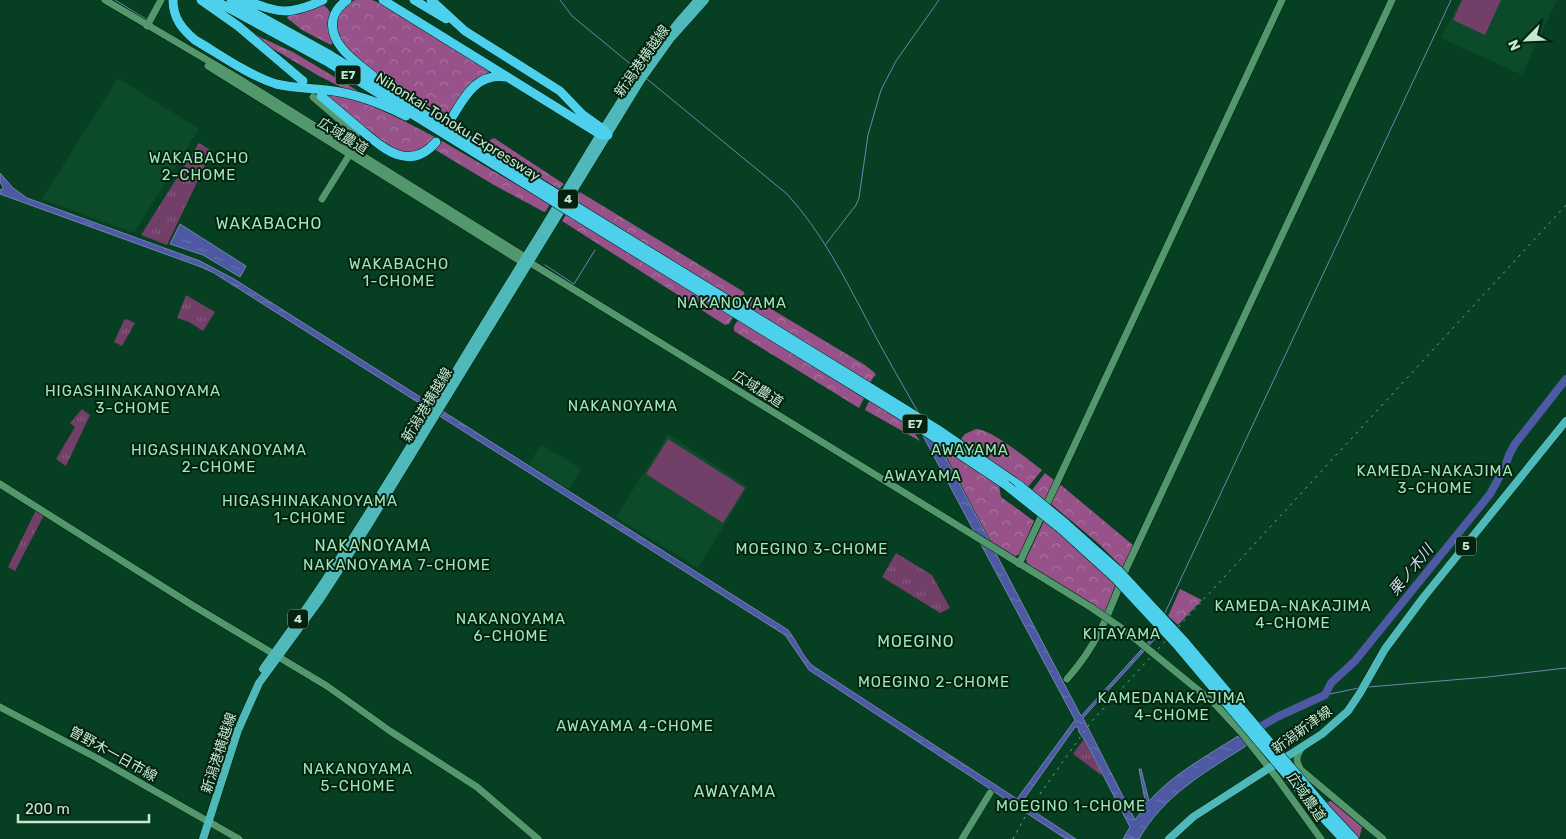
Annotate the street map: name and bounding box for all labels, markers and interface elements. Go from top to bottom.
north arrow [1501,15,1551,65]
street label: 新潟港横越線 [611,22,673,100]
text: N [1505,37,1524,53]
road number: E7 [336,66,360,84]
street label: Nihonkai-Tohoku Expressway [373,69,543,185]
street label: 広域農道 [315,114,371,158]
district label: WAKABACHO 2-CHOME [149,149,249,184]
road number: 4 [558,190,578,208]
district label: WAKABACHO [216,214,322,233]
district label: WAKABACHO 1-CHOME [349,255,449,290]
district label: NAKANOYAMA [677,294,787,312]
street label: 新潟港横越線 [398,365,456,445]
street label: 広域農道 [730,367,786,411]
district label: HIGASHINAKANOYAMA 3-CHOME [45,382,221,417]
district label: NAKANOYAMA [568,397,678,415]
road number: E7 [902,414,928,434]
district label: HIGASHINAKANOYAMA 2-CHOME [131,441,307,476]
district label: AWAYAMA [931,441,1009,459]
district label: KAMEDA-NAKAJIMA 3-CHOME [1356,462,1514,497]
district label: AWAYAMA [884,467,962,485]
district label: HIGASHINAKANOYAMA 1-CHOME [222,492,398,527]
district label: NAKANOYAMA [315,536,432,555]
road number: 5 [1456,536,1476,556]
water label: 栗ノ木川 [1385,539,1438,599]
district label: MOEGINO 3-CHOME [736,540,888,558]
district label: NAKANOYAMA 7-CHOME [303,556,491,574]
district label: KAMEDA-NAKAJIMA 4-CHOME [1214,597,1372,632]
road number: 4 [288,610,308,628]
district label: NAKANOYAMA 6-CHOME [456,610,566,645]
district label: KITAYAMA [1083,625,1161,643]
district label: MOEGINO [877,632,955,651]
district label: MOEGINO 2-CHOME [858,673,1010,691]
district label: KAMEDANAKAJIMA 4-CHOME [1097,689,1247,724]
street label: 新潟新津線 [1269,703,1335,757]
street label: 新潟港横越線 [198,710,240,796]
district label: AWAYAMA 4-CHOME [556,717,714,735]
street label: 曽野木一日市線 [66,723,160,785]
district label: NAKANOYAMA 5-CHOME [303,760,413,795]
street label: 広域農道 [1283,769,1329,825]
district label: AWAYAMA [694,782,776,801]
scale bar [18,792,149,824]
district label: MOEGINO 1-CHOME [996,797,1146,815]
text: 200 m [25,800,70,818]

